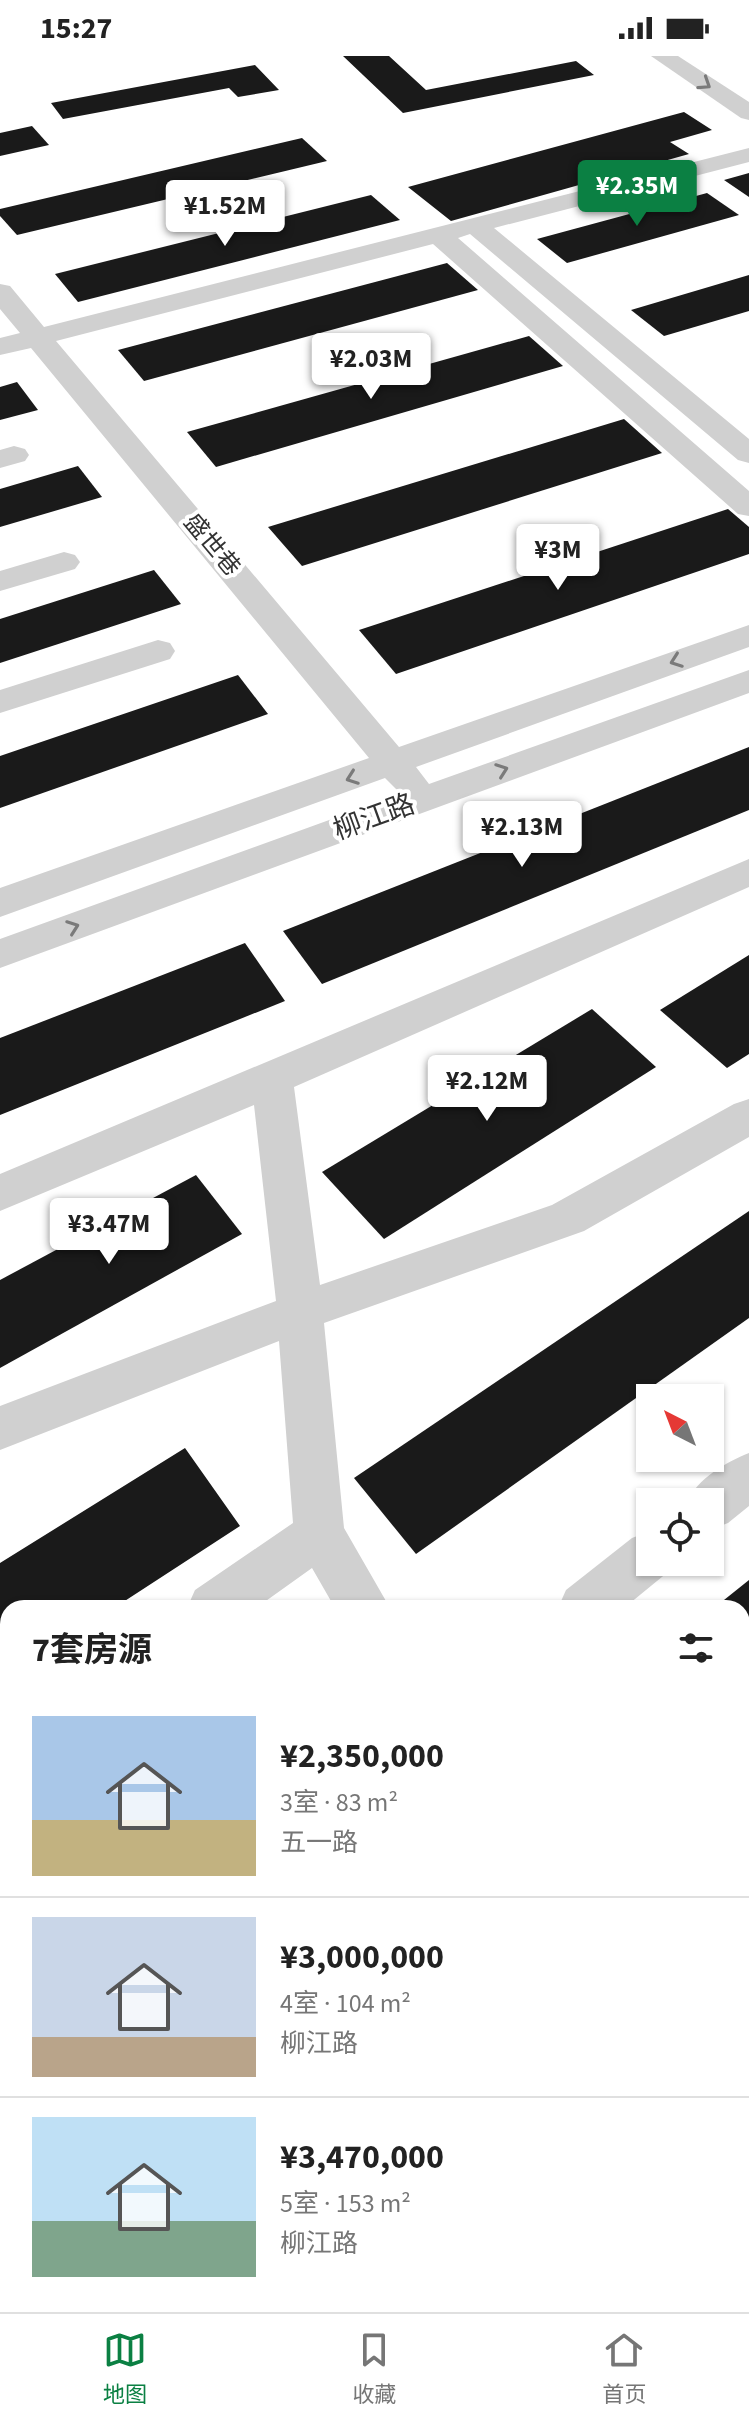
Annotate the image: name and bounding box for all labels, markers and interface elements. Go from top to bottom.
text: 15:27 [40,7,112,50]
one-way arrow [697,75,711,90]
pin: ¥2.35M [572,160,702,228]
text: ¥2.35M [596,167,678,204]
pin: ¥1.52M [160,180,290,248]
text: ¥1.52M [184,187,266,224]
pin: ¥2.03M [306,333,436,401]
text: ¥2.03M [330,340,412,377]
street label: 盛世巷 [175,506,249,584]
pin: ¥3M [519,524,597,592]
text: ¥3M [534,531,582,568]
one-way arrow [669,652,683,668]
one-way arrow [494,764,508,780]
one-way arrow [346,768,360,785]
street label: 柳江路 [328,784,420,850]
pin: ¥2.13M [457,801,587,869]
text: ¥2.13M [481,808,563,845]
one-way arrow [65,920,79,937]
pin: ¥2.12M [422,1055,552,1123]
text: ¥2.12M [446,1062,528,1099]
pin: ¥3.47M [44,1198,174,1266]
text: ¥3.47M [68,1205,150,1242]
north arrow [636,1384,724,1472]
map controls [636,1384,724,1576]
button: locate [636,1488,724,1576]
text: 7套房源 [32,1626,152,1675]
icon: filters [674,1626,718,1670]
text: ¥2,350,000 [280,1732,444,1781]
icon: home [96,1748,192,1844]
text: 3室 · 83 m² [280,1784,398,1821]
text: 五一路 [280,1824,358,1861]
text: ¥3,000,000 [280,1933,444,1982]
icon: home [96,1949,192,2045]
text: 4室 · 104 m² [280,1985,411,2022]
text: 柳江路 [280,2025,358,2062]
text: ¥3,470,000 [280,2133,444,2182]
icon: home [96,2149,192,2245]
text: 5室 · 153 m² [280,2185,411,2222]
text: 柳江路 [280,2225,358,2262]
tab: 地图 [103,2328,147,2411]
tab: 收藏 [352,2328,396,2411]
tab: 首页 [602,2328,646,2411]

